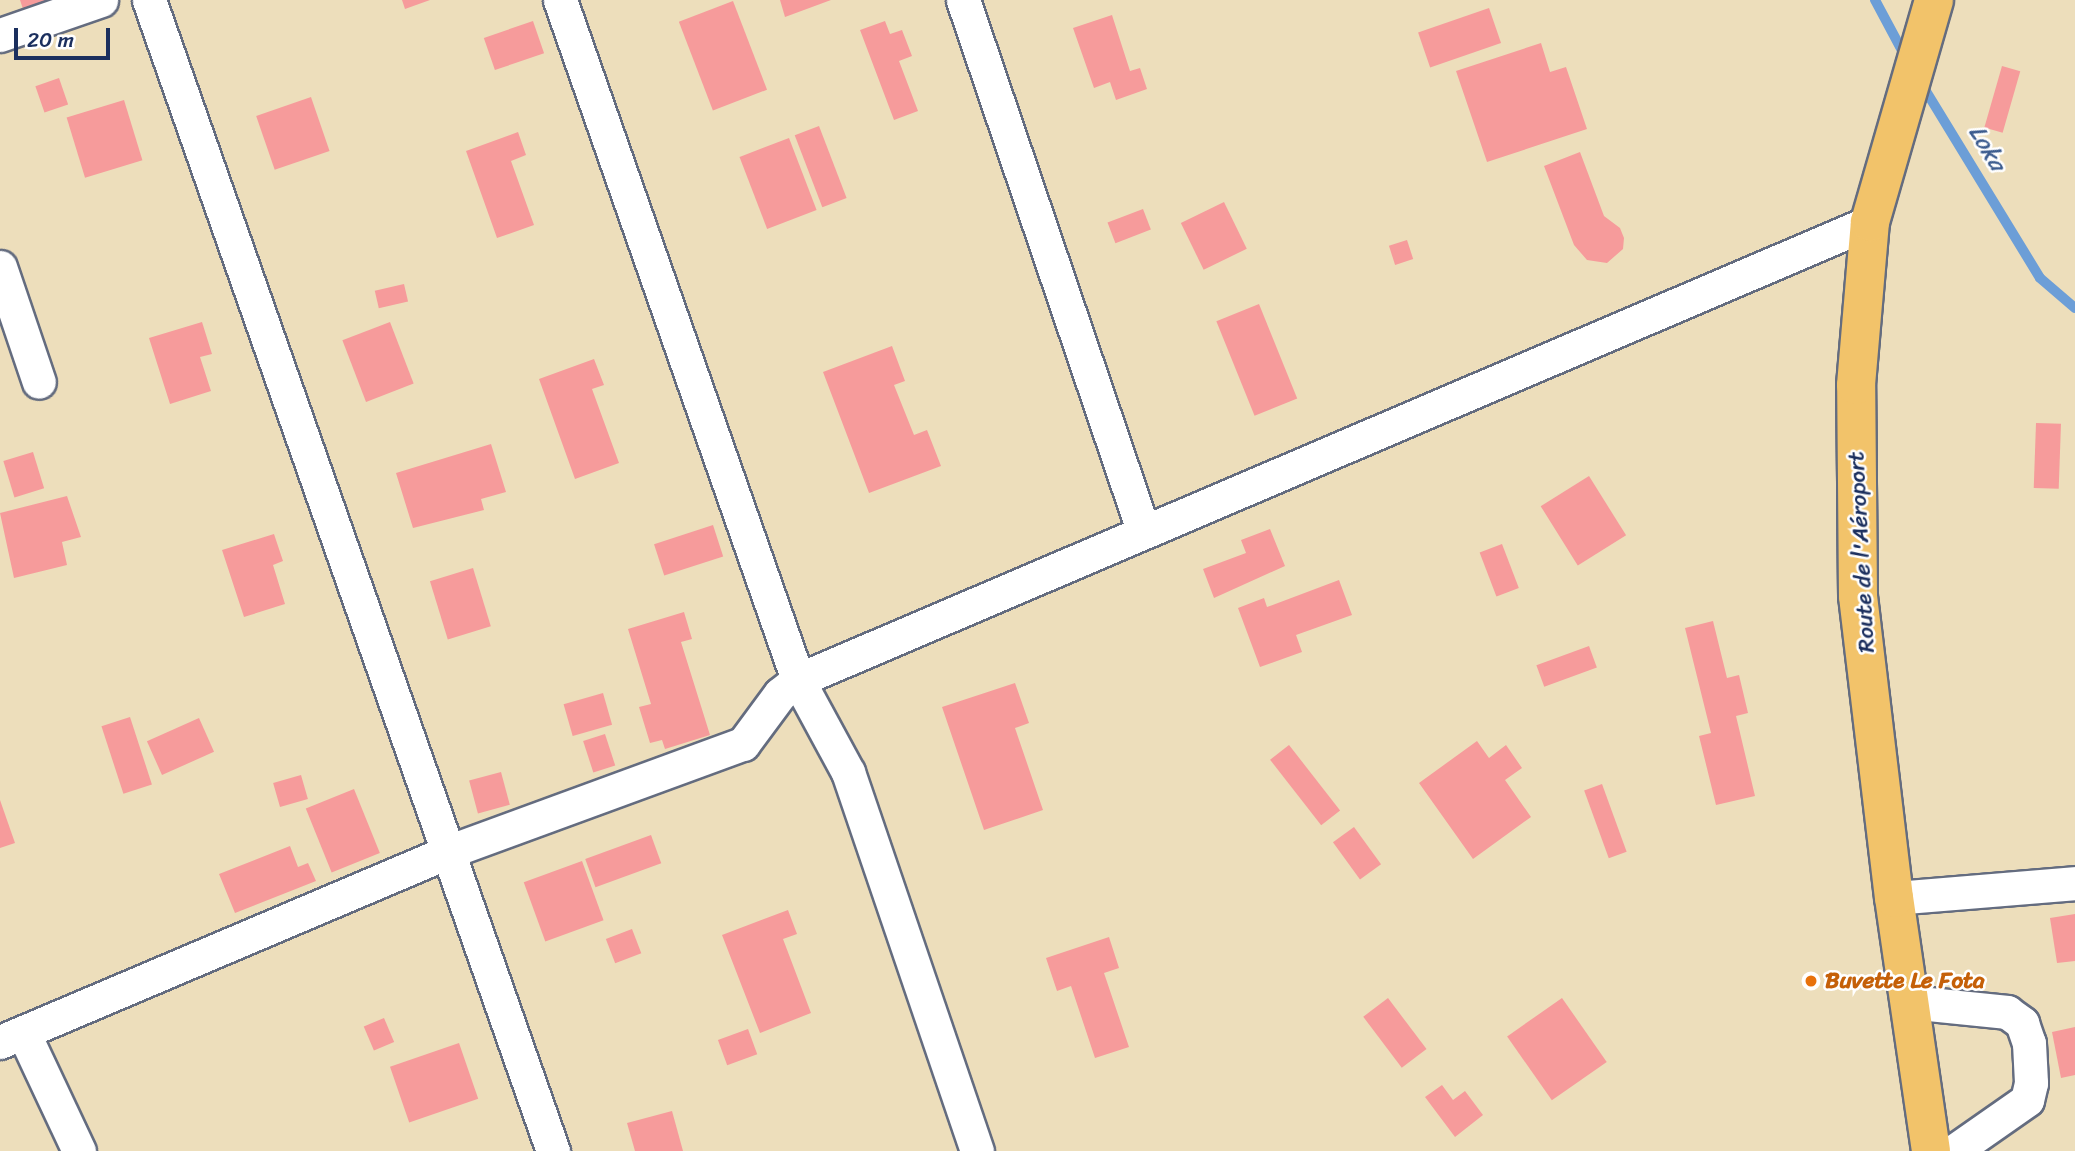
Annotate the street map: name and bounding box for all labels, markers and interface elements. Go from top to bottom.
scale bar [18,14,114,58]
text: 20 m [27,21,74,59]
water label: Loka [1962,120,2012,176]
street label: Route de l'Aéroport [1843,451,1881,653]
place label: Buvette Le Fota [1825,967,1985,995]
marker: Buvette Le Fota [1803,973,1819,989]

